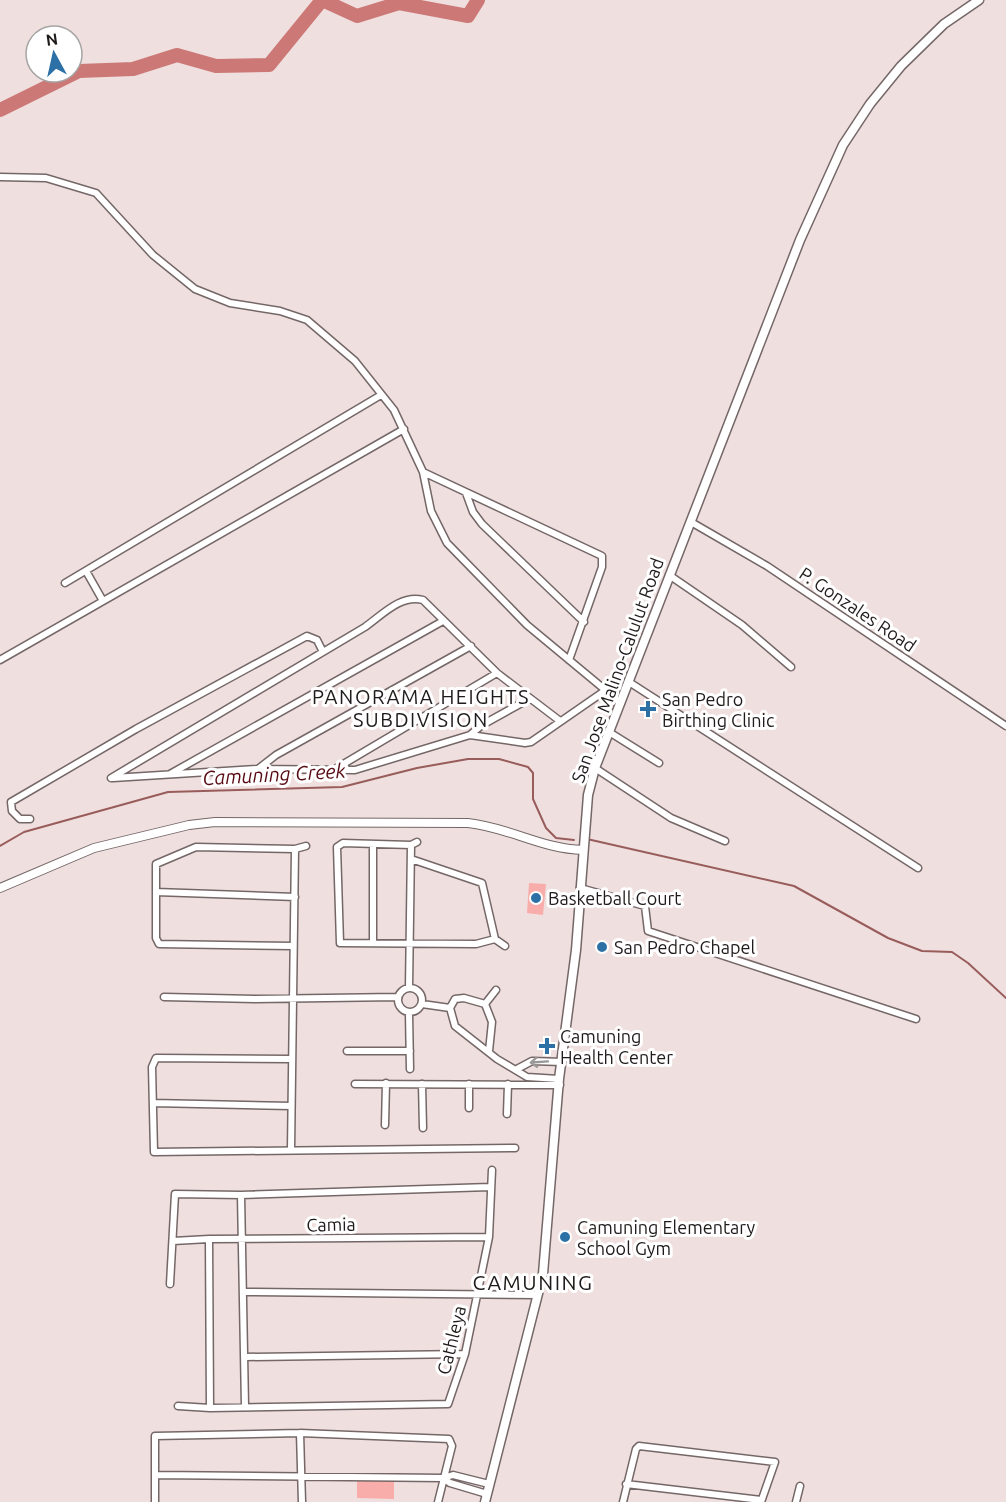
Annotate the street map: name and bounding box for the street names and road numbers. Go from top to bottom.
street label: San Jose Malino-Calulut Road [567,555,667,785]
street label: P. Gonzales Road [796,563,920,655]
street label: Camia [306,1214,356,1234]
street label: Cathleya [433,1304,469,1376]

